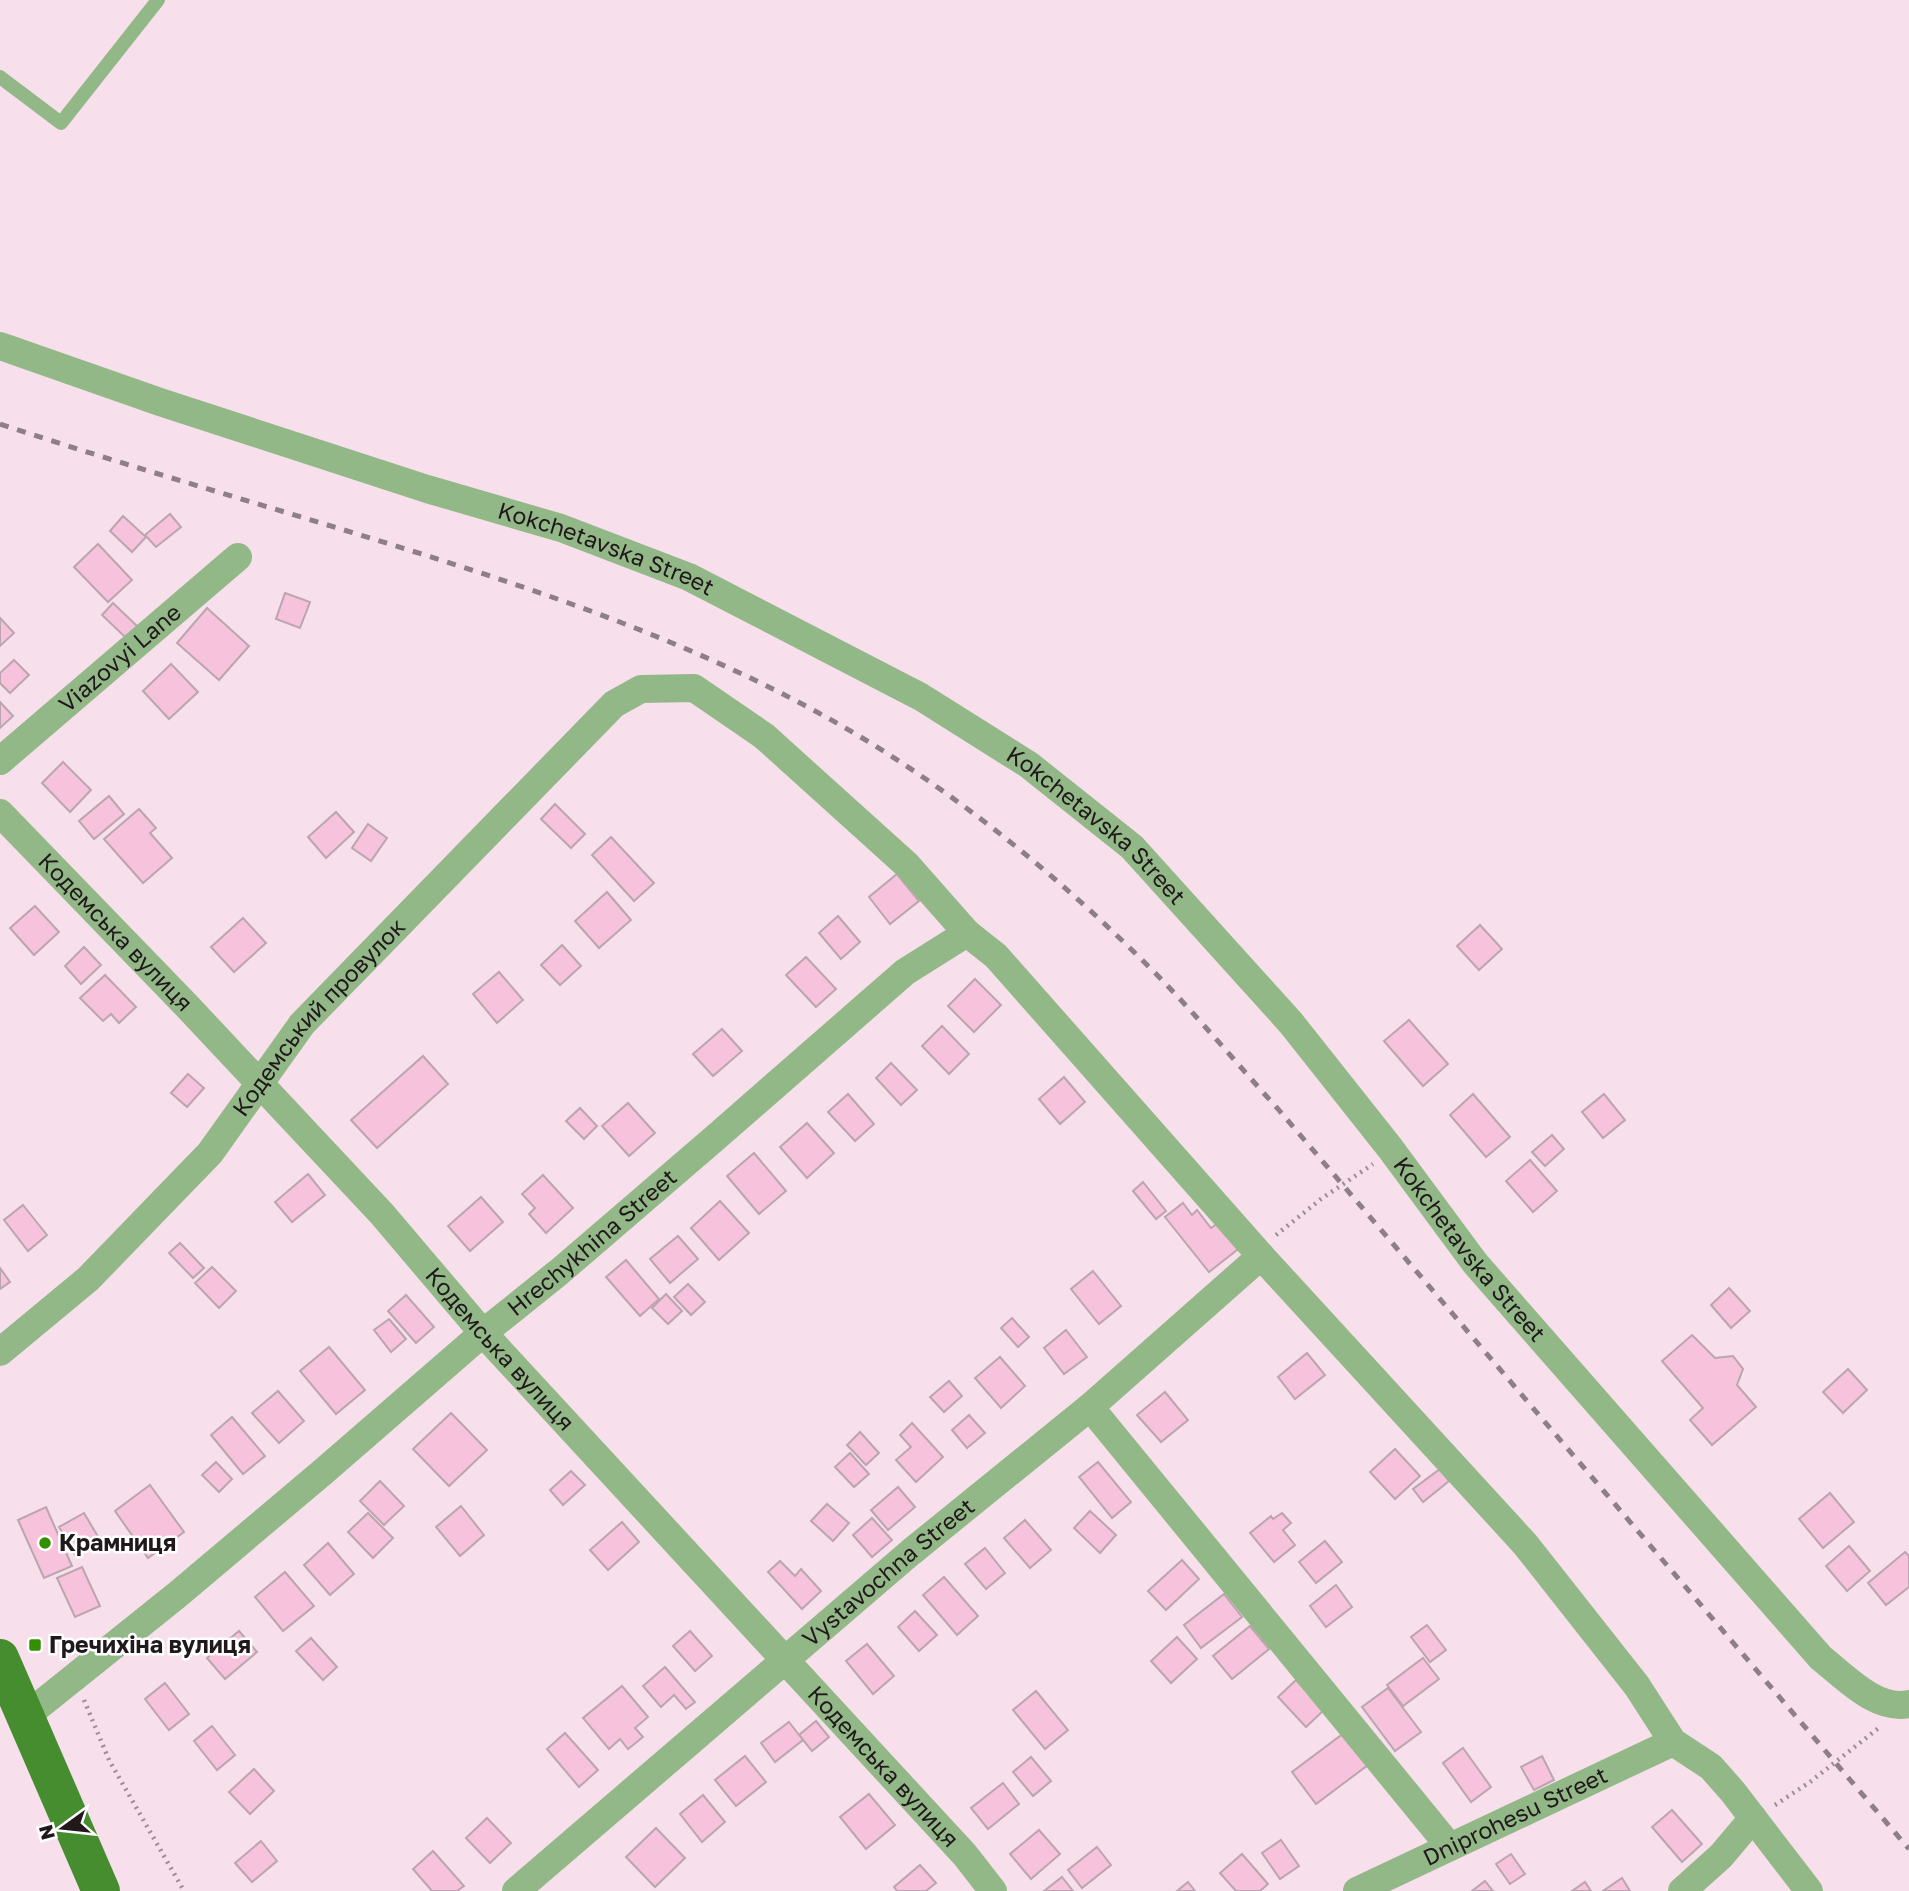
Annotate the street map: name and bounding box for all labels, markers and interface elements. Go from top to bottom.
street label: Kokchetavska Street [495,495,719,601]
street label: Viazovyi Lane [53,597,186,717]
street label: Kokchetavska Street [1002,740,1192,910]
street label: Кодемська вулиця [33,847,199,1017]
street label: Кодемський провулок [226,912,410,1121]
street label: Kokchetavska Street [1388,1151,1552,1347]
street label: Hrechykhina Street [501,1162,682,1321]
street label: Кодемська вулиця [420,1261,581,1436]
street label: Vystavochna Street [796,1492,979,1652]
place label: Крамниця [59,1528,176,1556]
marker: Крамниця [37,1535,53,1551]
place label: Гречихіна вулиця [49,1630,251,1658]
marker: Гречихіна вулиця [27,1637,43,1653]
street label: Кодемська вулиця [803,1679,965,1852]
street label: Dniprohesu Street [1418,1760,1612,1871]
north arrow [28,1793,98,1863]
text: N [33,1823,59,1842]

